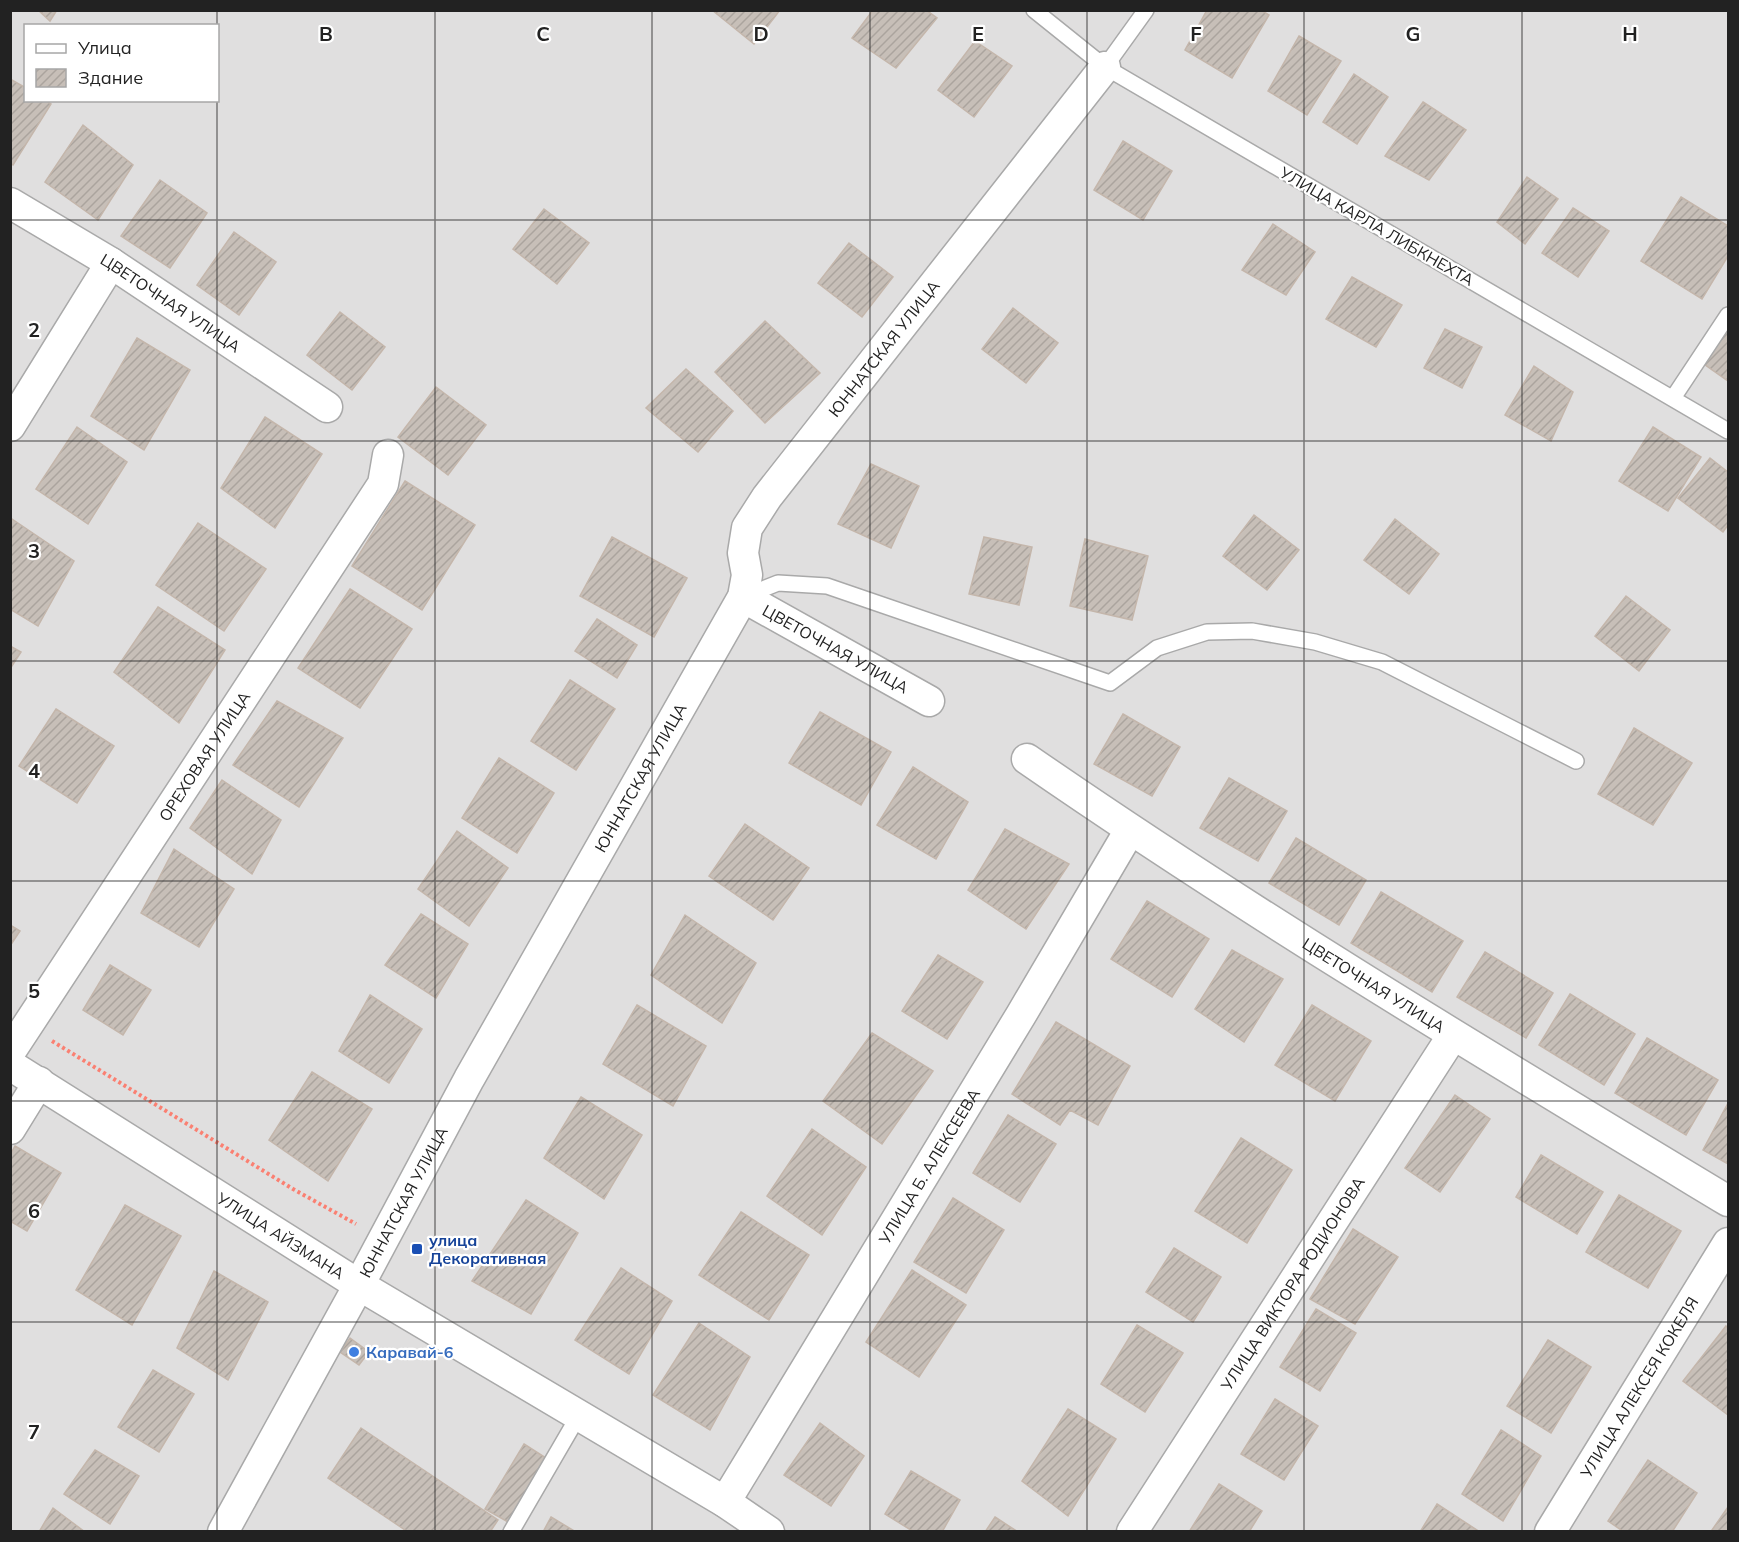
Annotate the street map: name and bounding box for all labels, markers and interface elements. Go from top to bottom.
text: B [319,21,333,46]
text: C [536,21,550,46]
text: D [753,21,769,46]
text: E [972,21,984,46]
text: F [1190,21,1202,46]
text: G [1406,21,1420,46]
text: H [1622,21,1638,46]
legend [24,24,219,102]
text: Улица [77,36,132,59]
text: Здание [78,66,143,89]
street label: УЛИЦА КАРЛА ЛИБКНЕХТА [1275,162,1478,290]
street label: ЦВЕТОЧНАЯ УЛИЦА [97,249,244,357]
street label: ЮННАТСКАЯ УЛИЦА [824,276,944,421]
text: 2 [28,317,40,342]
text: 3 [28,538,40,563]
street label: ЦВЕТОЧНАЯ УЛИЦА [759,600,912,698]
street label: ОРЕХОВАЯ УЛИЦА [154,687,254,825]
street label: ЮННАТСКАЯ УЛИЦА [590,700,691,856]
text: 4 [28,758,40,783]
street label: ЦВЕТОЧНАЯ УЛИЦА [1299,933,1449,1037]
text: 5 [28,978,40,1003]
street label: УЛИЦА Б. АЛЕКСЕЕВА [874,1085,984,1248]
street label: ЮННАТСКАЯ УЛИЦА [355,1123,452,1281]
street label: УЛИЦА ВИКТОРА РОДИОНОВА [1216,1173,1369,1395]
street label: УЛИЦА АЙЗМАНА [212,1187,349,1284]
text: 6 [28,1198,40,1223]
place label: улица Декоративная [429,1230,546,1268]
marker: улица Декоративная [410,1242,424,1256]
street label: УЛИЦА АЛЕКСЕЯ КОКЕЛЯ [1575,1293,1702,1482]
place label: Каравай-6 [366,1342,454,1362]
marker: Каравай-6 [347,1345,361,1359]
text: 7 [28,1419,40,1444]

